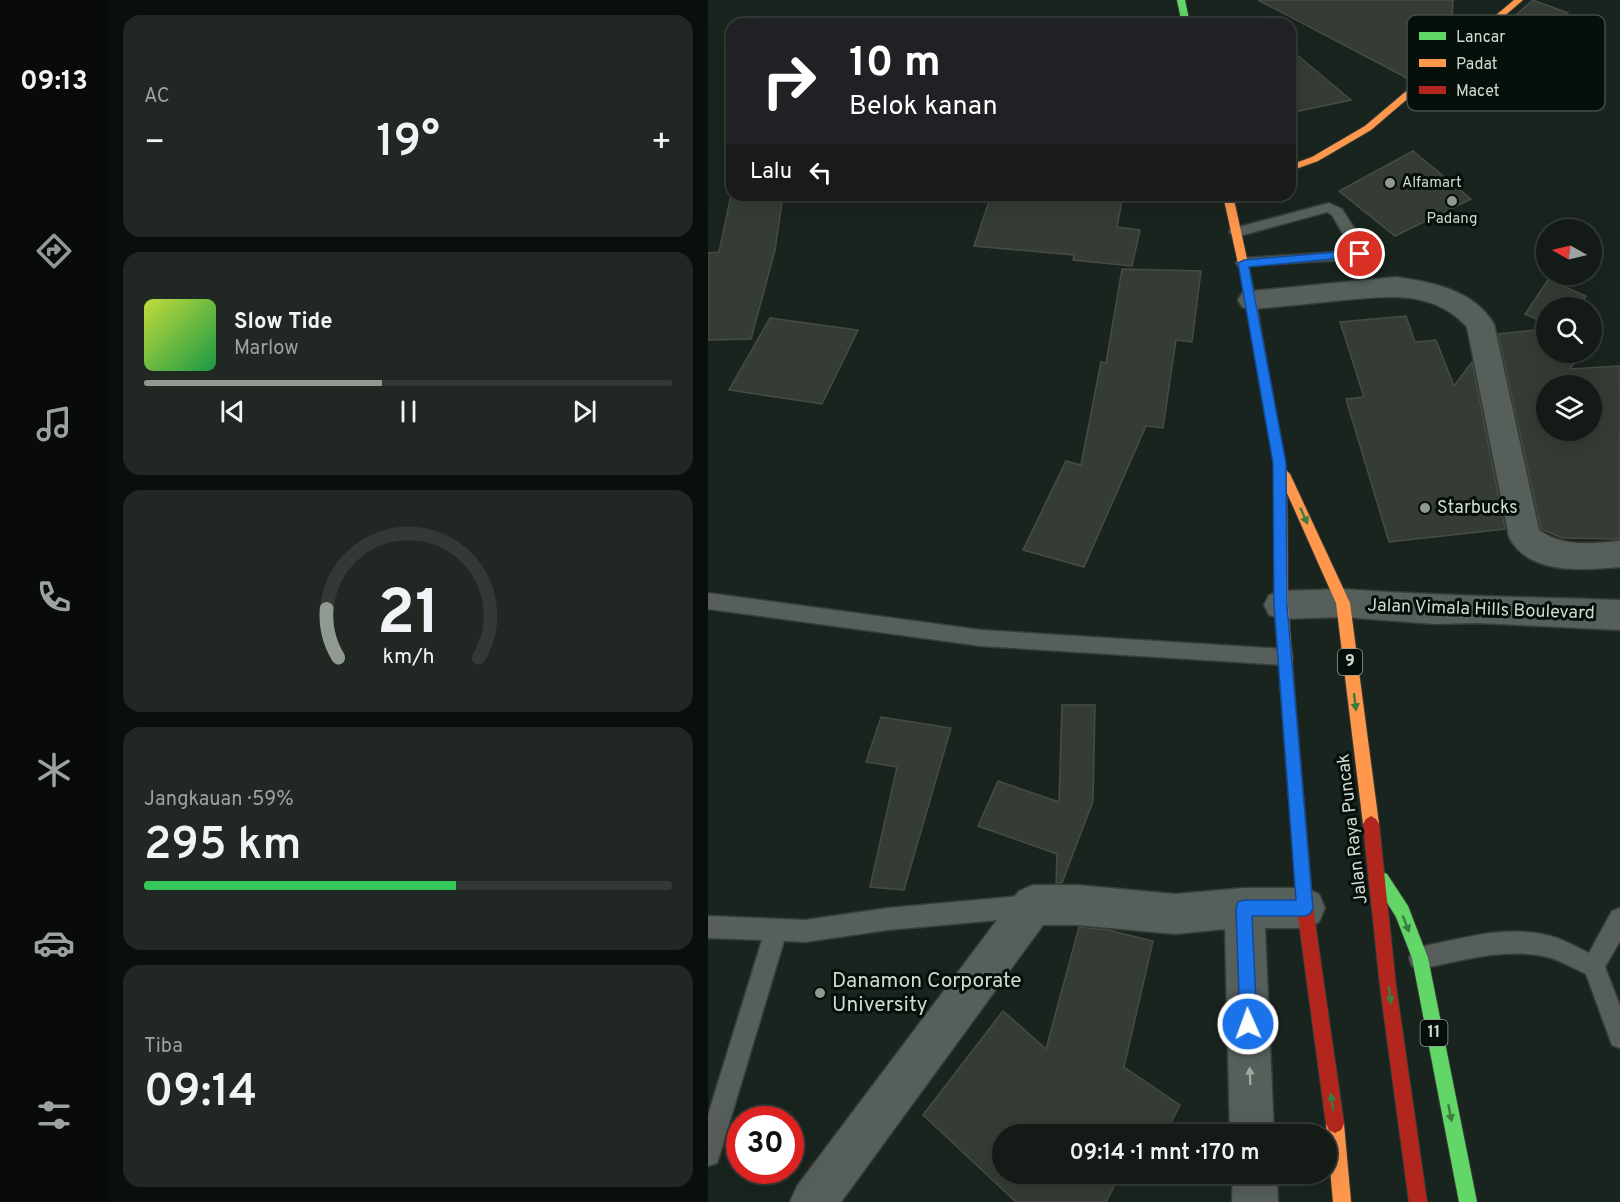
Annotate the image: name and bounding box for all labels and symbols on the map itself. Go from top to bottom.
legend [1407,15,1605,111]
text: Lancar [1456,28,1506,48]
text: Padat [1456,55,1498,75]
text: Macet [1456,82,1500,102]
place label: Alfamart [1402,174,1462,193]
marker: Alfamart [1383,176,1397,190]
marker: Padang [1445,194,1459,208]
place label: Padang [1427,210,1477,229]
north arrow [1536,219,1602,285]
pin [1334,228,1385,279]
place label: Starbucks [1437,497,1518,520]
marker: Starbucks [1418,501,1432,515]
one-way arrow [1299,508,1308,525]
street label: Jalan Vimala Hills Boulevard [1367,595,1595,625]
road number: 9 [1338,649,1362,675]
one-way arrow [1350,693,1360,712]
street label: Jalan Raya Puncak [1332,752,1374,906]
one-way arrow [1402,915,1412,933]
place label: Danamon Corporate University [832,968,1022,1019]
one-way arrow [1385,985,1394,1004]
marker: Danamon Corporate University [813,986,827,1000]
position arrow [1216,992,1280,1056]
road number: 11 [1420,1020,1448,1046]
one-way arrow [1245,1066,1255,1085]
one-way arrow [1327,1093,1336,1112]
one-way arrow [1446,1104,1455,1123]
speed limit sign: 30 [726,1106,804,1184]

